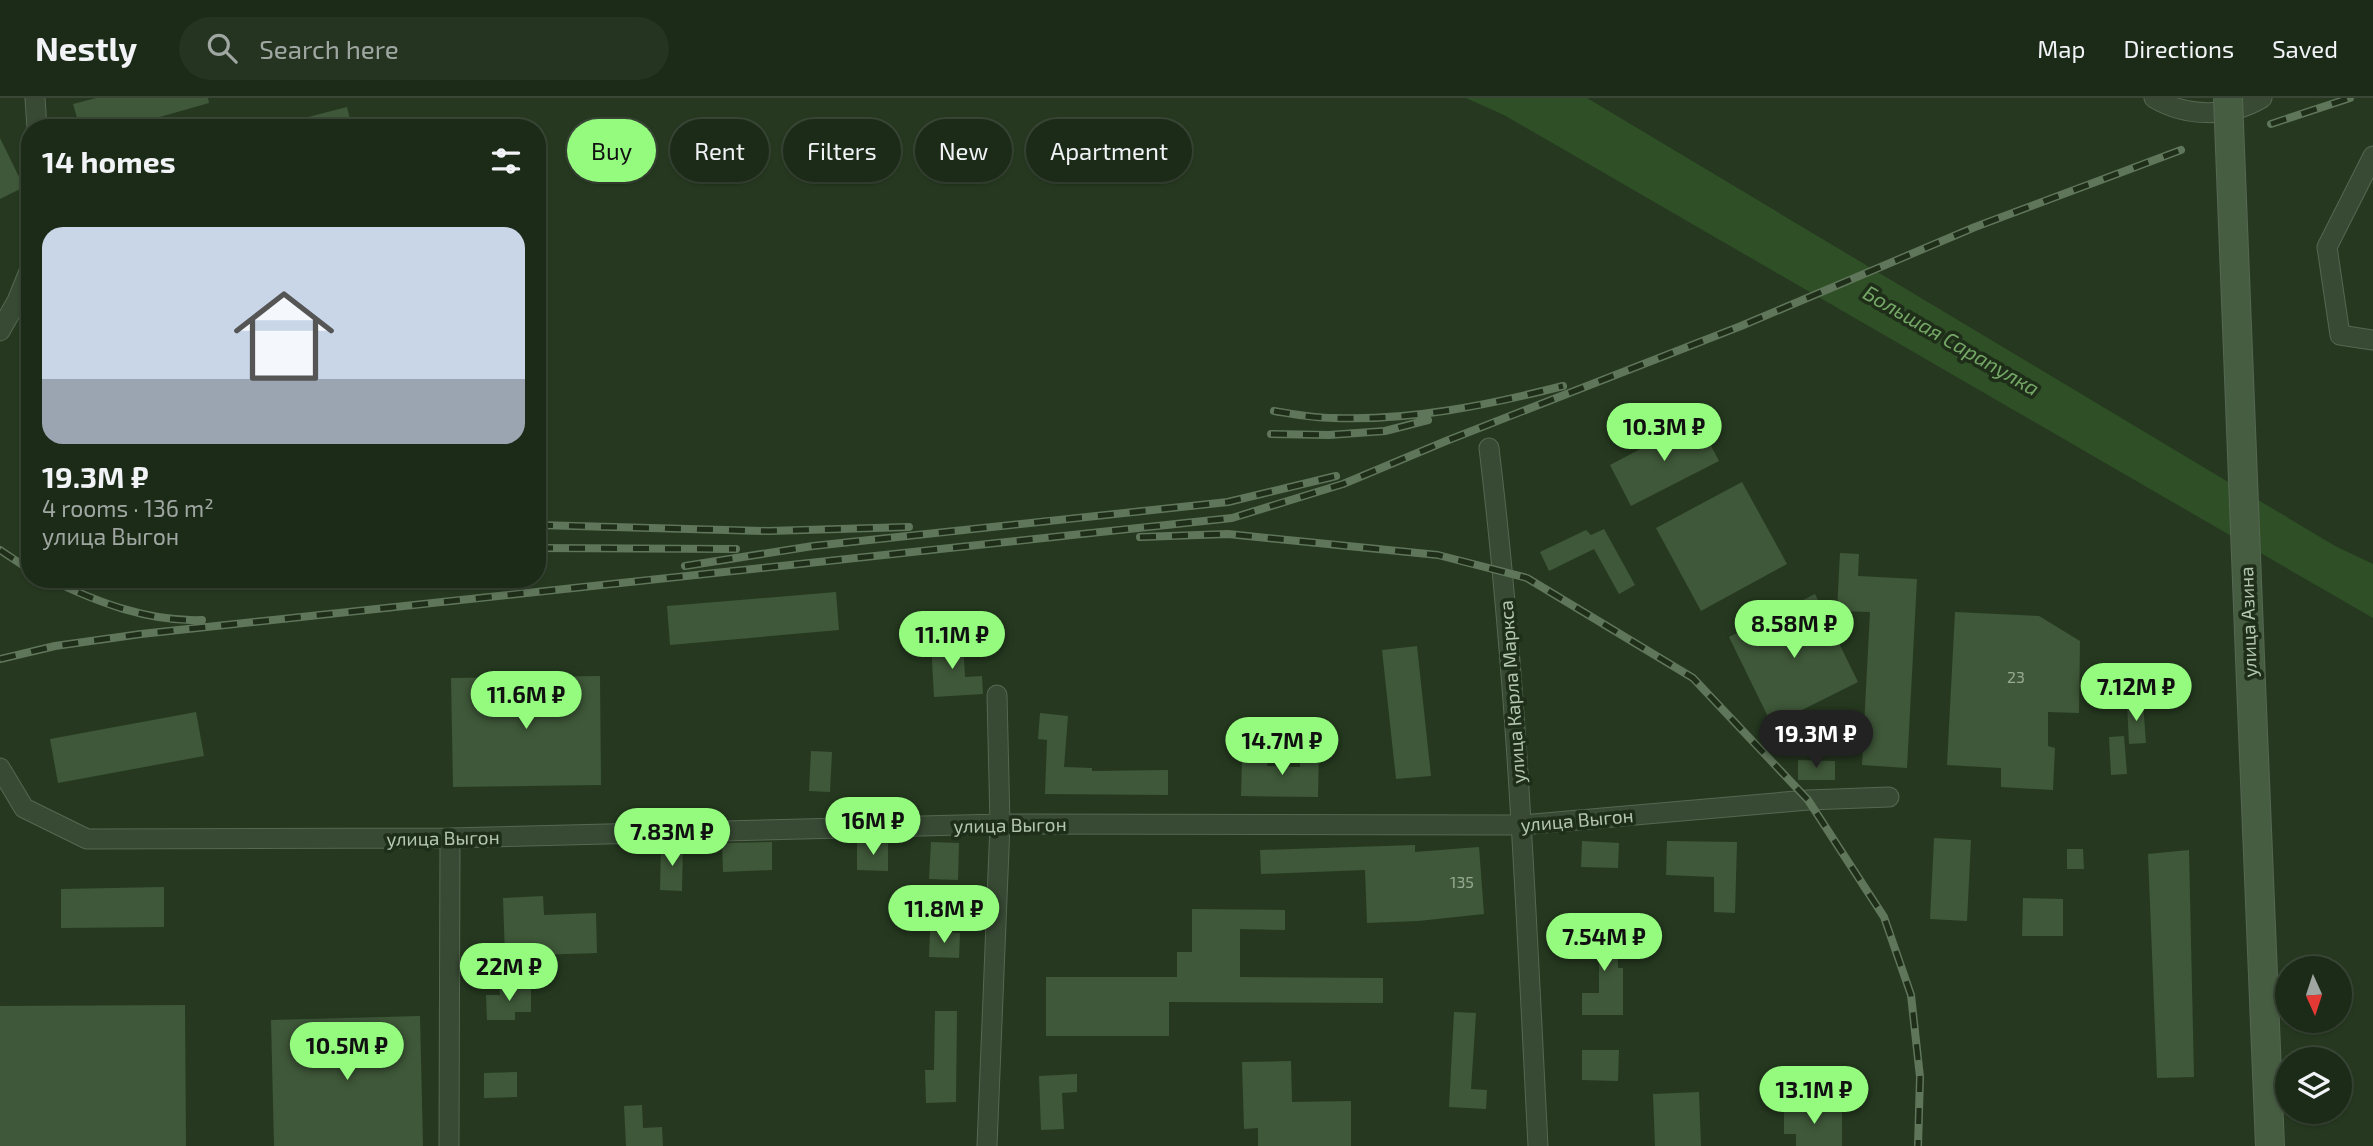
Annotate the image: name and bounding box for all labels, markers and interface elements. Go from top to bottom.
search box [179,17,669,80]
text: Nestly [35,28,137,68]
icon: search [203,29,241,67]
text: Search here [259,33,399,64]
text: Map [2037,34,2085,63]
text: Directions [2123,34,2234,63]
text: Saved [2272,34,2338,63]
chip: Buy [567,119,656,182]
chip: Rent [670,119,769,182]
chip: Filters [783,119,901,182]
chip: New [915,119,1012,182]
chip: Apartment [1026,119,1192,182]
icon: filters [487,142,525,180]
text: 14 homes [42,143,176,179]
icon: home [221,273,347,399]
water label: Большая Сарапулка [1859,279,2044,400]
pin: 10.3M ₽ [1599,404,1729,463]
text: 10.3M ₽ [1623,412,1705,440]
text: 19.3M ₽ [42,458,149,494]
text: 4 rooms · 136 m² [42,494,214,522]
text: улица Выгон [42,522,179,550]
street label: улица Азина [2234,566,2262,678]
street label: улица Карла Маркса [1494,599,1530,785]
pin: 8.58M ₽ [1729,601,1859,660]
text: 8.58M ₽ [1751,609,1837,637]
pin: 11.1M ₽ [887,612,1017,671]
text: 11.1M ₽ [915,620,989,648]
pin: 7.12M ₽ [2071,664,2201,723]
house number: 23 [2007,667,2025,686]
pin: 11.6M ₽ [461,672,591,731]
text: 7.12M ₽ [2097,672,2175,700]
text: 11.6M ₽ [487,680,565,708]
pin: 19.3M ₽ [1751,710,1881,770]
pin: 14.7M ₽ [1217,718,1347,777]
text: 19.3M ₽ [1775,719,1857,747]
text: 14.7M ₽ [1241,726,1323,754]
pin: 16M ₽ [824,798,922,857]
street label: улица Выгон [1520,803,1634,837]
text: 16M ₽ [841,806,905,834]
pin: 7.83M ₽ [607,808,737,868]
street label: улица Выгон [953,812,1067,838]
text: 7.83M ₽ [630,817,714,845]
street label: улица Выгон [386,825,500,851]
house number: 135 [1450,872,1474,891]
pin: 11.8M ₽ [879,886,1009,945]
text: 11.8M ₽ [904,894,984,922]
pin: 7.54M ₽ [1539,914,1669,973]
text: 7.54M ₽ [1562,922,1646,950]
pin: 22M ₽ [460,944,558,1003]
text: 22M ₽ [476,952,542,980]
north arrow [2275,956,2352,1032]
map controls [2275,956,2352,1124]
pin: 10.5M ₽ [282,1023,412,1082]
text: 10.5M ₽ [306,1031,388,1059]
button: layers [2275,1047,2352,1124]
pin: 13.1M ₽ [1749,1066,1879,1126]
text: 13.1M ₽ [1775,1075,1853,1103]

